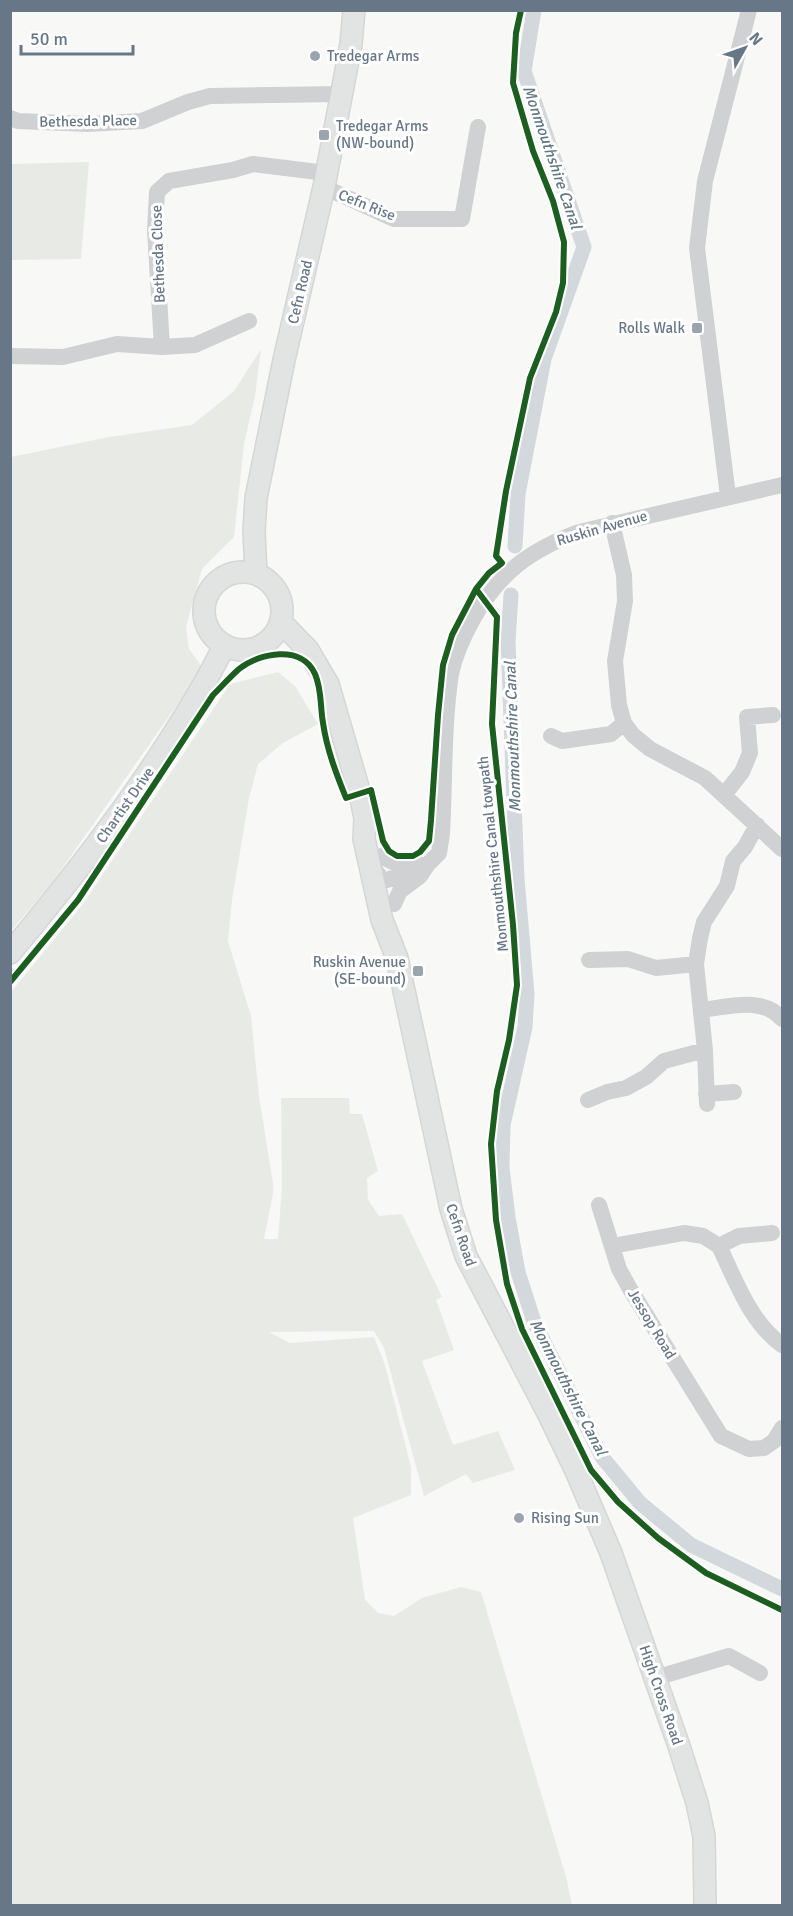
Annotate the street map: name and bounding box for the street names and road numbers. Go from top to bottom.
street label: Bethesda Place [39,111,137,131]
street label: Cefn Rise [336,185,398,225]
street label: Bethesda Close [147,205,169,303]
street label: Cefn Road [284,258,316,326]
street label: Ruskin Avenue [555,506,649,550]
street label: Monmouthshire Canal towpath [474,755,512,953]
street label: Chartist Drive [92,763,158,847]
street label: Cefn Road [442,1201,480,1269]
street label: Jessop Road [624,1286,680,1362]
street label: High Cross Road [636,1643,686,1747]

